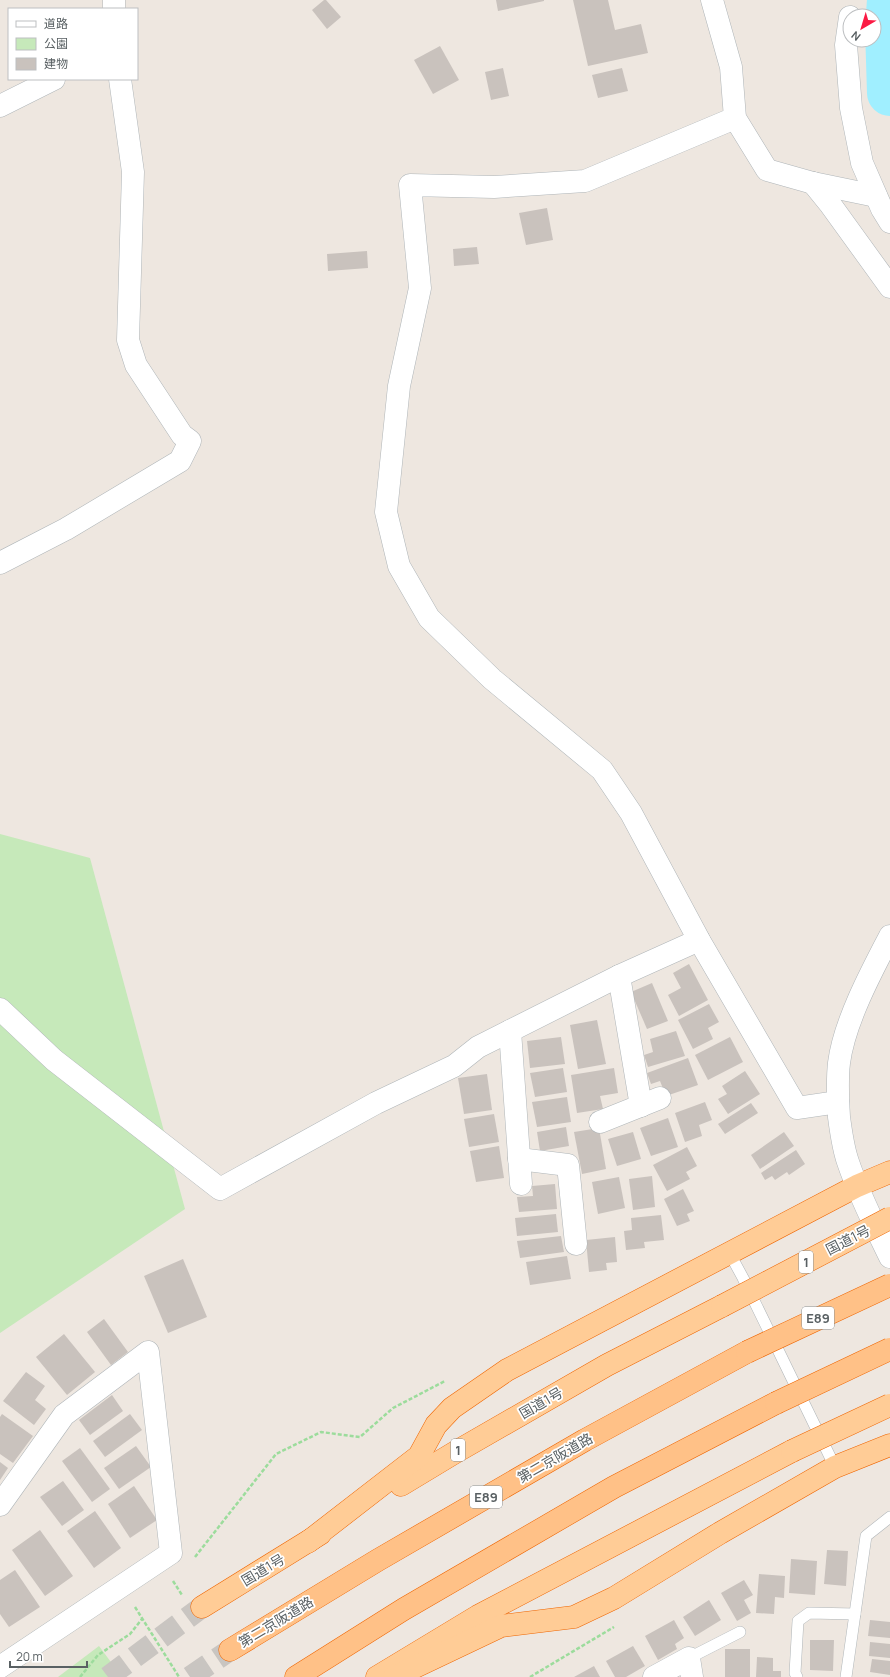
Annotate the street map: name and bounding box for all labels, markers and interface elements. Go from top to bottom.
legend [8,8,138,80]
north arrow [842,8,882,48]
text: 道路 [44,15,68,32]
text: N [848,28,863,45]
text: 公園 [44,35,68,52]
text: 建物 [44,55,68,72]
street label: 国道1号 [822,1220,873,1259]
road number: 1 [799,1251,813,1273]
road number: E89 [802,1307,834,1329]
street label: 国道1号 [515,1382,566,1423]
street label: 第二京阪道路 [514,1428,596,1487]
road number: 1 [451,1439,465,1461]
road number: E89 [470,1486,502,1508]
street label: 国道1号 [238,1549,288,1590]
street label: 第二京阪道路 [235,1592,317,1651]
scale bar [10,1643,87,1669]
text: 20 m [16,1648,43,1665]

